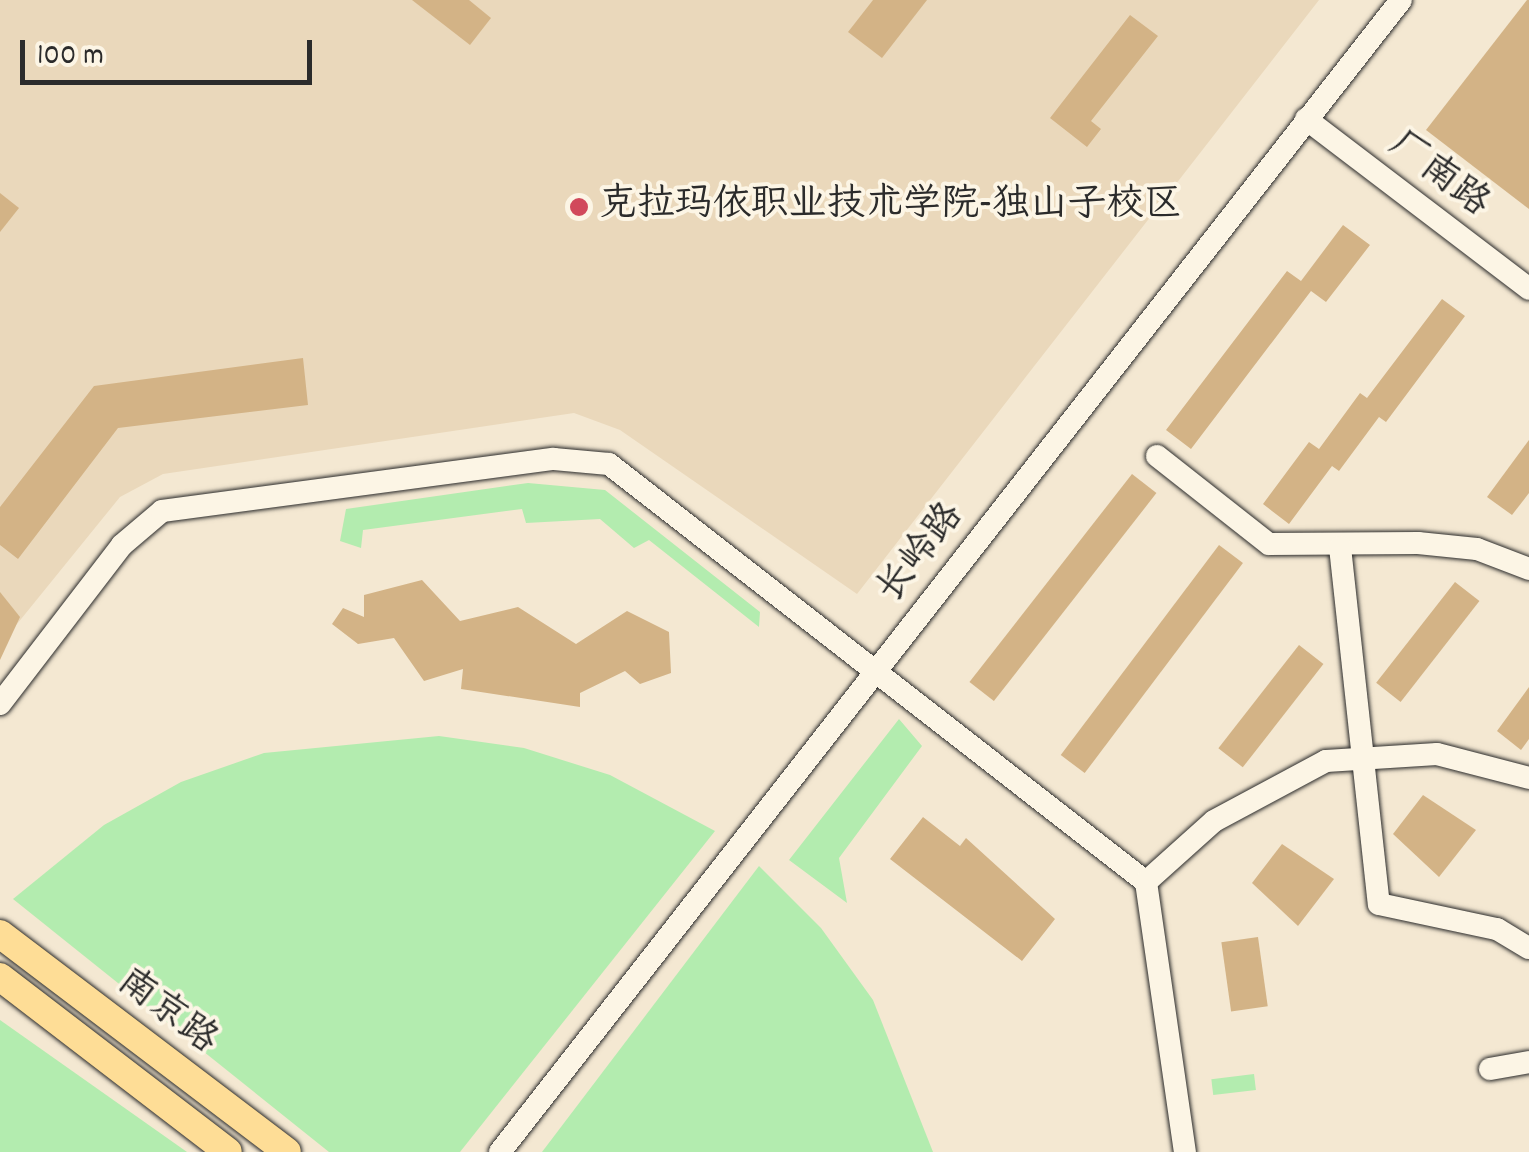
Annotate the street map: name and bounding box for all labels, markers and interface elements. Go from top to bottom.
scale bar [25,20,318,82]
text: 100 m [37,36,104,79]
street label: 厂南路 [1379,123,1497,229]
place label: 克拉玛依职业技术学院-独山子校区 [599,184,1182,230]
marker: 克拉玛依职业技术学院-独山子校区 [568,196,590,218]
street label: 长岭路 [869,495,975,613]
street label: 南京路 [107,960,225,1066]

